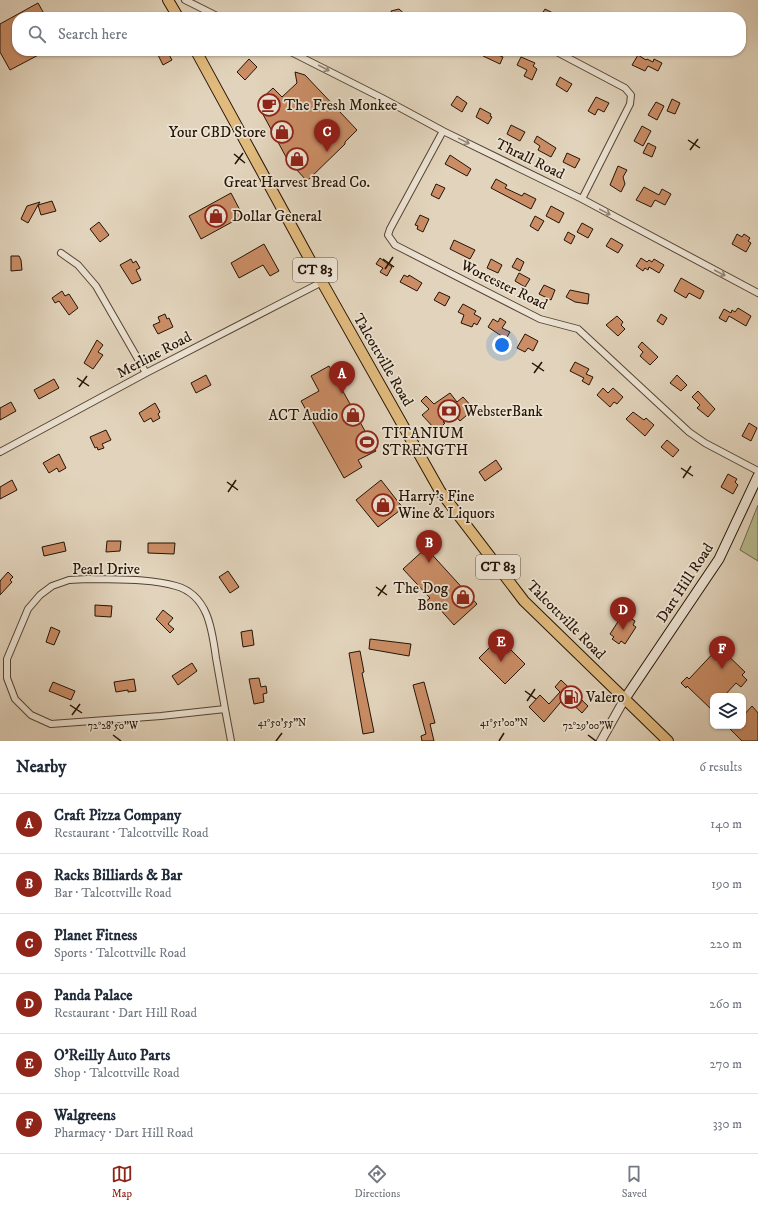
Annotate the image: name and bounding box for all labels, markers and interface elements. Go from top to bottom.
search box [12,12,746,56]
icon: search [26,23,48,45]
text: Search here [58,25,127,44]
one-way arrow [317,65,329,72]
cafe icon: The Fresh Monkee [256,92,282,118]
place label: The Fresh Monkee [284,96,397,115]
shop icon: Your CBD Store [269,119,295,145]
pin: C [314,119,340,152]
place label: Your CBD Store [169,123,266,142]
street label: Thrall Road [492,134,568,184]
one-way arrow [458,138,470,145]
shop icon: Great Harvest Bread Co. [284,146,310,172]
place label: Great Harvest Bread Co. [224,173,370,192]
shop icon: Dollar General [203,203,229,229]
place label: Dollar General [232,207,322,226]
one-way arrow [599,208,611,216]
street label: Worcester Road [457,255,551,314]
road number: CT 83 [293,258,337,282]
one-way arrow [714,270,726,277]
street label: Talcottville Road [349,310,418,410]
street label: Merline Road [113,327,195,383]
your location [492,335,512,355]
pin: A [329,361,355,394]
bank icon: WebsterBank [436,398,462,424]
shop icon: ACT Audio [340,402,366,428]
place label: WebsterBank [463,402,543,421]
place label: ACT Audio [269,406,338,425]
place label: TITANIUM STRENGTH [382,424,468,460]
sports icon: TITANIUM STRENGTH [354,429,380,455]
place label: Harry's Fine Wine & Liquors [397,487,495,523]
shop icon: Harry's Fine Wine & Liquors [370,492,396,518]
pin: B [416,530,442,563]
street label: Dart Hill Road [652,539,718,626]
road number: CT 83 [476,555,520,579]
street label: Pearl Drive [72,560,140,579]
street label: Talcottville Road [522,576,610,664]
place label: The Dog Bone [394,579,449,615]
shop icon: The Dog Bone [450,584,476,610]
pin: D [610,597,636,630]
pin: E [488,629,514,662]
pin: F [709,636,735,669]
fuel station icon: Valero [558,684,584,710]
place label: Valero [585,688,624,707]
map controls [710,693,746,729]
button: layers [710,693,746,729]
text: 41°50'55"N [258,717,306,729]
text: 41°51'00"N [480,717,528,729]
text: 72°28'50"W [88,720,139,732]
text: 72°29'00"W [563,720,614,732]
text: Nearby [16,756,66,778]
text: 6 results [699,759,742,775]
text: Craft Pizza Company [54,806,181,825]
text: A [25,816,33,832]
text: 140 m [710,816,742,832]
text: Restaurant · Talcottville Road [54,825,208,841]
text: Racks Billiards & Bar [54,866,182,885]
text: B [25,876,33,892]
text: 190 m [711,876,742,892]
text: Bar · Talcottville Road [54,885,172,901]
text: Planet Fitness [54,926,137,945]
text: C [25,936,33,952]
text: 220 m [710,936,742,952]
text: Sports · Talcottville Road [54,945,186,961]
text: Panda Palace [54,986,133,1005]
text: D [24,996,34,1012]
text: 260 m [709,996,742,1012]
text: Restaurant · Dart Hill Road [54,1005,197,1021]
text: O'Reilly Auto Parts [54,1046,170,1065]
text: E [24,1056,34,1072]
text: 270 m [710,1056,742,1072]
text: Shop · Talcottville Road [54,1065,179,1081]
text: Walgreens [54,1106,116,1125]
text: F [25,1116,33,1132]
text: 330 m [713,1116,742,1132]
text: Pharmacy · Dart Hill Road [54,1125,193,1141]
tab: Map [111,1163,133,1201]
tab: Directions [355,1163,400,1201]
tab: Saved [622,1163,647,1201]

